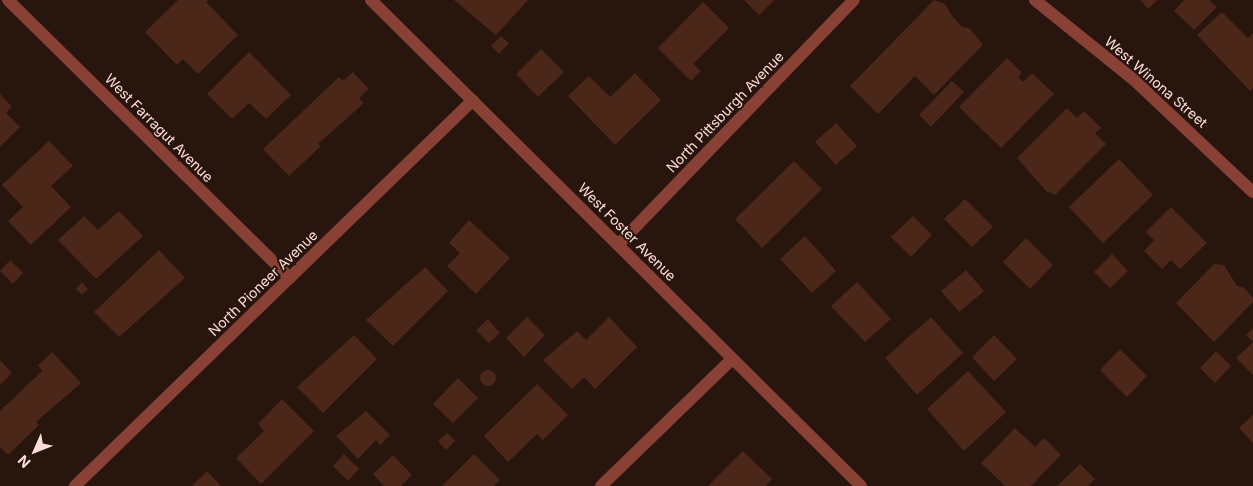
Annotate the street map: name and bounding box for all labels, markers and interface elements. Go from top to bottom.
street label: West Winona Street [1101,33,1211,131]
street label: North Pittsburgh Avenue [663,48,787,176]
street label: West Farragut Avenue [101,70,217,186]
street label: West Foster Avenue [575,180,679,284]
street label: North Pioneer Avenue [205,227,321,339]
north arrow [10,426,60,476]
text: N [14,452,34,472]

